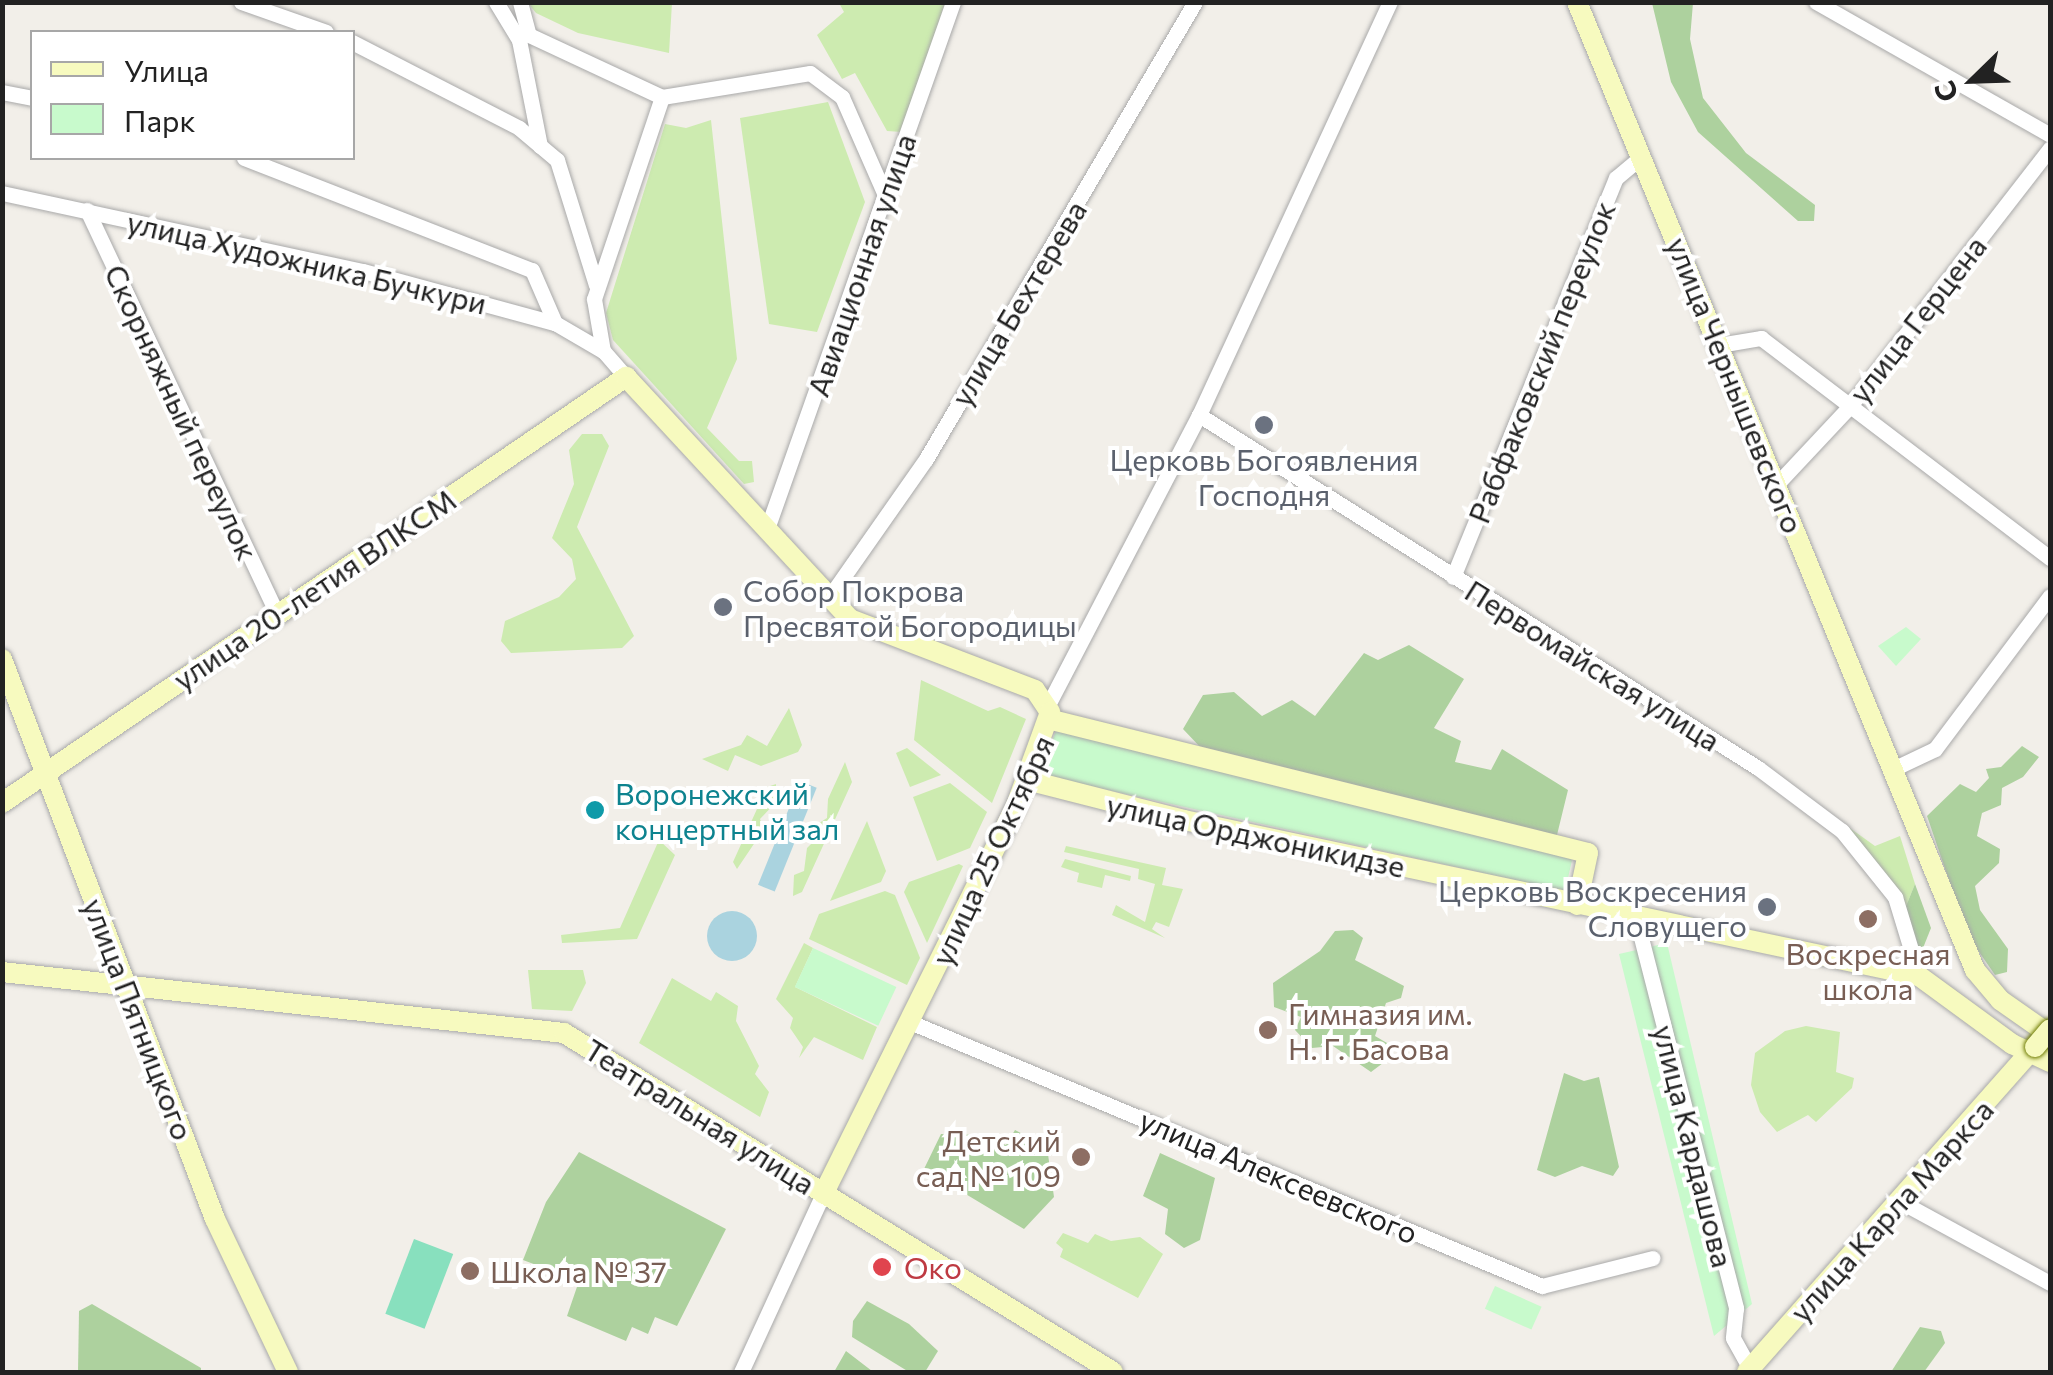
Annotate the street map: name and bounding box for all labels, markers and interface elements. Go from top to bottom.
legend [30,30,355,160]
north arrow [1923,30,2023,130]
text: Улица [124,51,209,88]
text: С [1926,76,1965,107]
text: Парк [124,101,196,138]
street label: Авиационная улица [799,129,923,401]
street label: улица Бехтерева [943,194,1093,412]
street label: Рабфаковский переулок [1460,196,1622,528]
street label: улица Художника Бучкури [124,203,490,321]
street label: улица Герцена [1841,228,1993,410]
street label: улица Чернышевского [1660,232,1812,538]
street label: Скорняжный переулок [98,259,266,565]
marker: Церковь Богоявления Господня [1253,414,1275,436]
place label: Церковь Богоявления Господня [1109,441,1419,512]
street label: улица 20-летия ВЛКСМ [166,481,462,697]
place label: Собор Покрова Пресвятой Богородицы [743,572,1077,642]
street label: Первомайская улица [1459,572,1727,758]
marker: Собор Покрова Пресвятой Богородицы [712,596,734,618]
street label: улица 25 Октября [923,729,1061,971]
place label: Воронежский концертный зал [615,775,839,846]
street label: улица Орджоникидзе [1104,786,1408,884]
marker: Воронежский концертный зал [584,799,606,821]
place label: Церковь Воскресения Словущего [1438,872,1747,942]
street label: улица Пятницкого [76,893,202,1145]
marker: Церковь Воскресения Словущего [1756,896,1778,918]
marker: Воскресная школа [1857,908,1879,930]
place label: Воскресная школа [1786,935,1950,1006]
place label: Гимназия им. Н. Г. Басова [1288,995,1473,1066]
marker: Гимназия им. Н. Г. Басова [1257,1019,1279,1041]
street label: улица Кардашова [1646,1021,1742,1271]
street label: Театральная улица [578,1031,822,1201]
street label: улица Карла Маркса [1782,1091,2000,1329]
street label: улица Алексеевского [1135,1101,1423,1251]
place label: Детский сад № 109 [916,1122,1061,1192]
marker: Детский сад № 109 [1070,1146,1092,1168]
place label: Око [904,1249,962,1285]
place label: Школа № 37 [490,1253,667,1289]
marker: Око [869,1254,895,1280]
marker: Школа № 37 [459,1260,481,1282]

